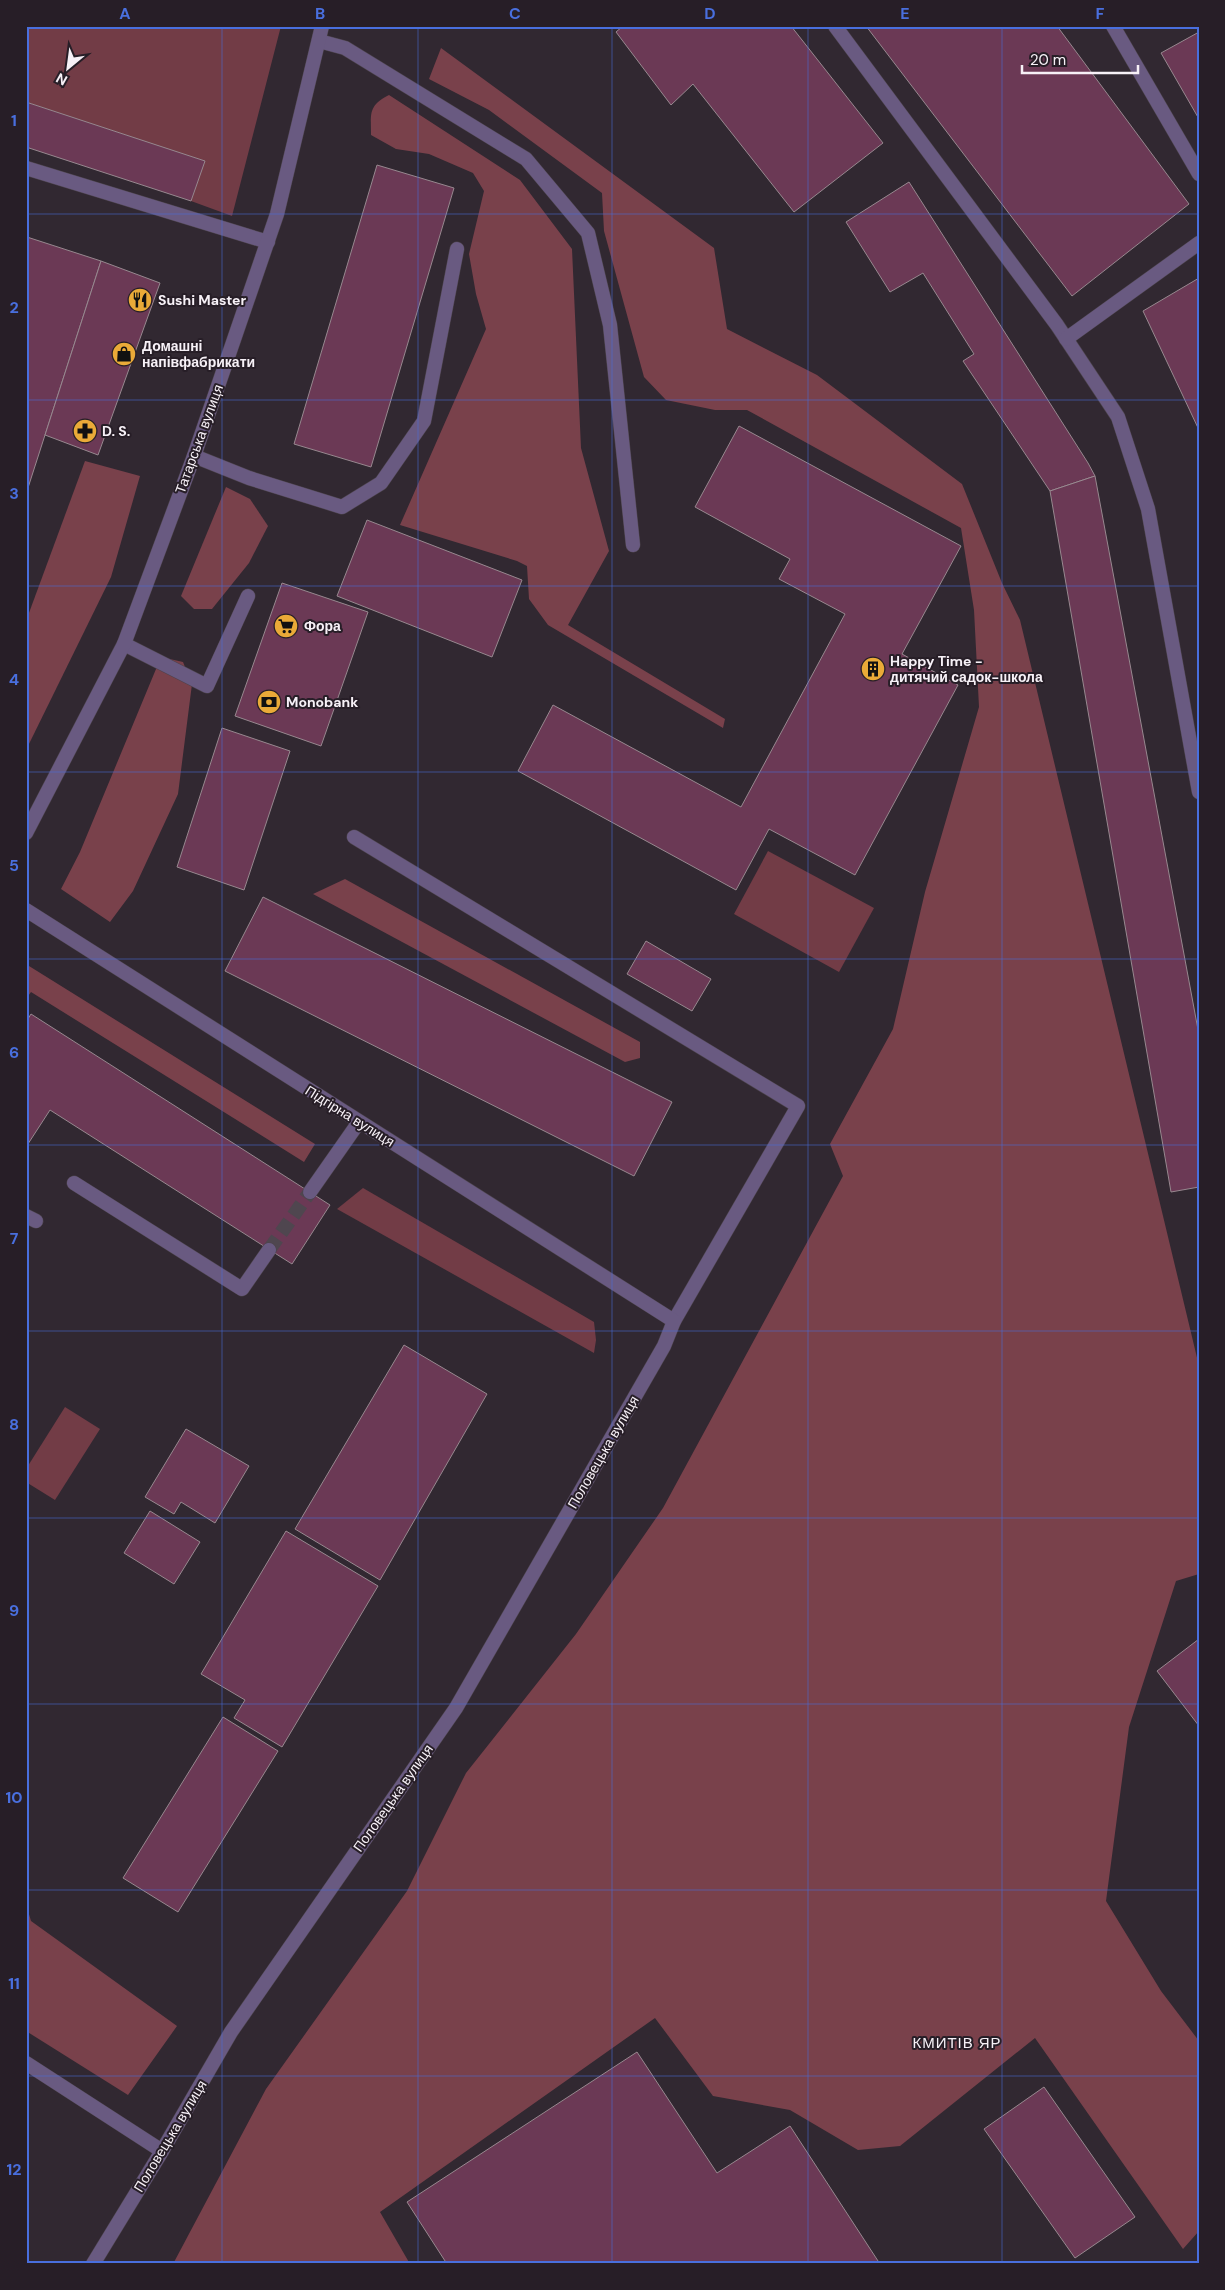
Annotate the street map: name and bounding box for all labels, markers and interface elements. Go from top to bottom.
text: A [119,3,131,24]
text: B [315,3,325,24]
text: C [509,3,521,24]
text: D [704,3,716,24]
text: E [900,3,910,24]
text: F [1096,3,1105,24]
north arrow [42,42,92,92]
scale bar [1022,42,1139,74]
text: 20 m [1030,50,1066,70]
text: N [53,69,71,90]
text: 1 [11,110,17,131]
restaurant icon: Sushi Master [127,287,153,313]
place label: Sushi Master [158,291,246,309]
text: 2 [9,297,19,318]
place label: Домашні напівфабрикати [142,337,255,371]
shop icon: Домашні напівфабрикати [111,341,137,367]
street label: Татарська вулиця [171,382,227,496]
pharmacy icon: D. S. [72,418,98,444]
place label: D. S. [102,422,130,440]
text: 3 [9,483,19,504]
supermarket icon: Фора [273,613,299,639]
place label: Фора [304,617,341,635]
place label: Happy Time - дитячий садок-школа [890,652,1043,686]
building icon: Happy Time - дитячий садок-школа [860,656,886,682]
text: 4 [9,669,19,690]
bank icon: Monobank [256,689,282,715]
place label: Monobank [286,693,358,711]
text: 5 [9,855,19,876]
text: 6 [9,1042,19,1063]
street label: Підгірна вулиця [302,1081,398,1151]
text: 7 [10,1228,19,1249]
street label: Половецька вулиця [563,1392,643,1512]
text: 8 [9,1414,19,1435]
text: 9 [9,1600,19,1621]
street label: Половецька вулиця [349,1741,437,1855]
text: 10 [5,1787,23,1808]
text: 11 [8,1973,20,1994]
district label: КМИТІВ ЯР [912,2033,1002,2053]
street label: Половецька вулиця [129,2077,211,2195]
text: 12 [6,2159,22,2180]

